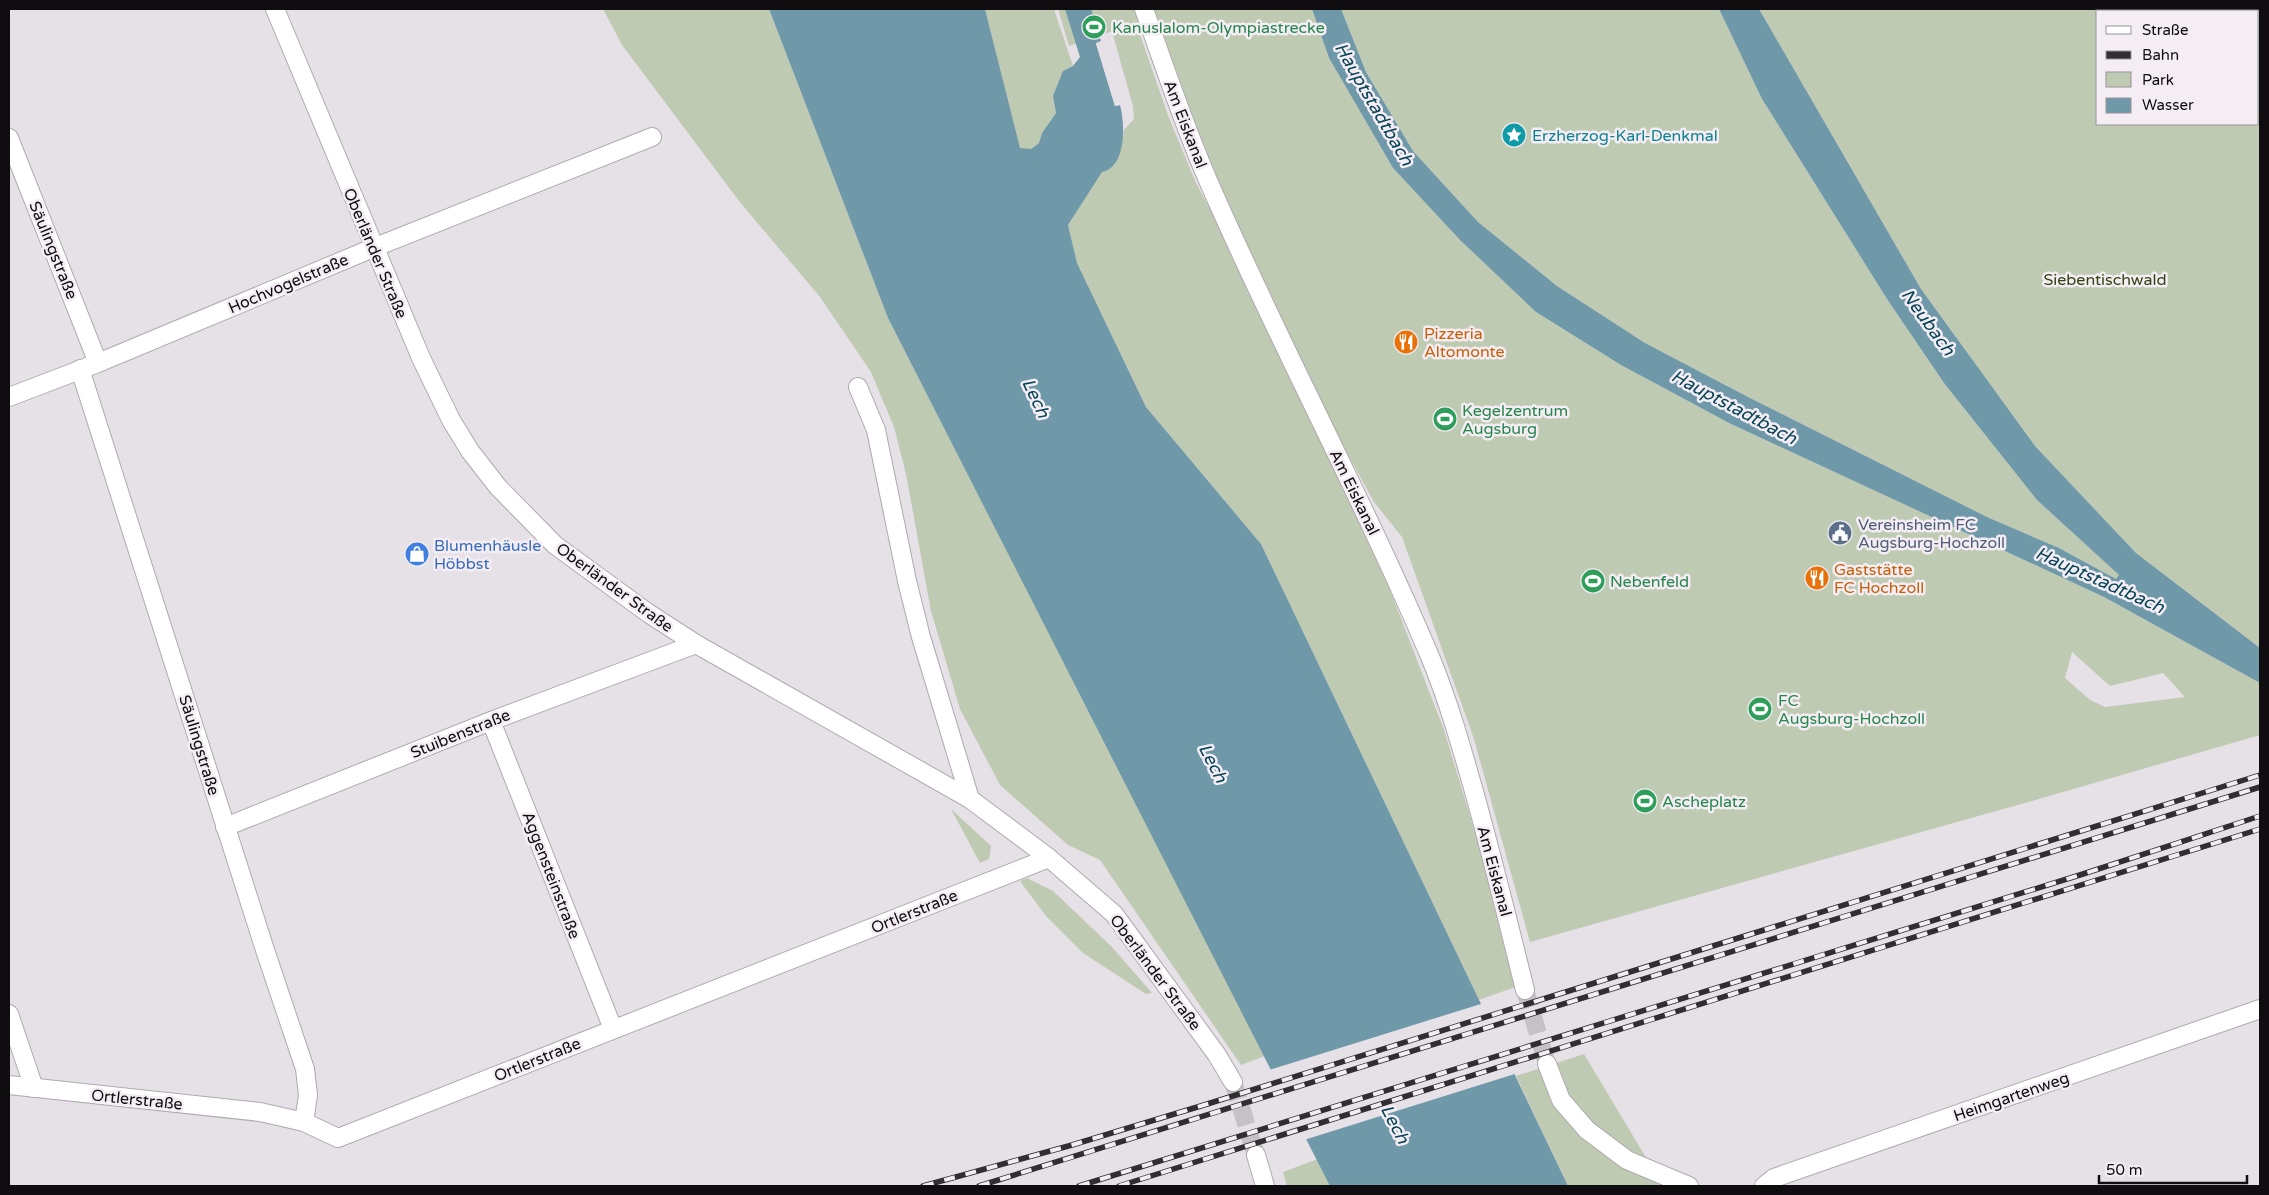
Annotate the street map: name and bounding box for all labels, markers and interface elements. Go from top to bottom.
legend [2096,10,2259,125]
sports icon: Kanuslalom-Olympiastrecke [1081,14,1107,40]
place label: Kanuslalom-Olympiastrecke [1112,18,1325,38]
text: Straße [2142,21,2188,39]
water label: Hauptstadtbach [1330,38,1419,170]
text: Bahn [2142,46,2179,64]
text: Park [2142,71,2174,89]
street label: Am Eiskanal [1159,77,1211,171]
text: Wasser [2142,96,2194,114]
place icon: Erzherzog-Karl-Denkmal [1501,122,1527,148]
place label: Erzherzog-Karl-Denkmal [1532,126,1718,146]
street label: Oberländer Straße [339,185,412,322]
street label: Säulingstraße [24,198,82,302]
street label: Hochvogelstraße [225,250,351,318]
park label: Siebentischwald [2043,270,2167,290]
water label: Neubach [1896,284,1960,361]
place label: Pizzeria Altomonte [1424,324,1505,362]
restaurant icon: Pizzeria Altomonte [1393,329,1419,355]
water label: Hauptstadtbach [1668,365,1801,450]
water label: Lech [1017,375,1055,422]
place label: Kegelzentrum Augsburg [1462,401,1568,439]
sports icon: Kegelzentrum Augsburg [1432,406,1458,432]
street label: Am Eiskanal [1325,446,1383,539]
place label: Vereinsheim FC Augsburg-Hochzoll [1858,515,2005,553]
public building icon: Vereinsheim FC Augsburg-Hochzoll [1827,520,1853,546]
place label: Blumenhäusle Höbbst [434,536,541,574]
street label: Oberländer Straße [552,539,677,637]
shop icon: Blumenhäusle Höbbst [404,541,430,567]
water label: Hauptstadtbach [2032,542,2169,619]
place label: Gaststätte FC Hochzoll [1834,560,1924,598]
restaurant icon: Gaststätte FC Hochzoll [1804,565,1830,591]
sports icon: Nebenfeld [1580,568,1606,594]
place label: Nebenfeld [1610,572,1689,592]
place label: FC Augsburg-Hochzoll [1778,691,1925,729]
street label: Säulingstraße [174,693,224,798]
sports icon: FC Augsburg-Hochzoll [1747,696,1773,722]
street label: Stuibenstraße [408,705,513,763]
water label: Lech [1194,740,1233,787]
sports icon: Ascheplatz [1632,788,1658,814]
place label: Ascheplatz [1662,792,1746,812]
street label: Aggensteinstraße [518,809,585,942]
street label: Am Eiskanal [1472,824,1516,919]
street label: Ortlerstraße [868,885,961,938]
street label: Oberländer Straße [1105,911,1205,1034]
street label: Ortlerstraße [491,1033,584,1086]
street label: Heimgartenweg [1951,1068,2072,1126]
street label: Ortlerstraße [90,1085,184,1115]
water label: Lech [1376,1101,1415,1148]
scale bar [2099,1152,2246,1184]
text: 50 m [2106,1161,2143,1179]

